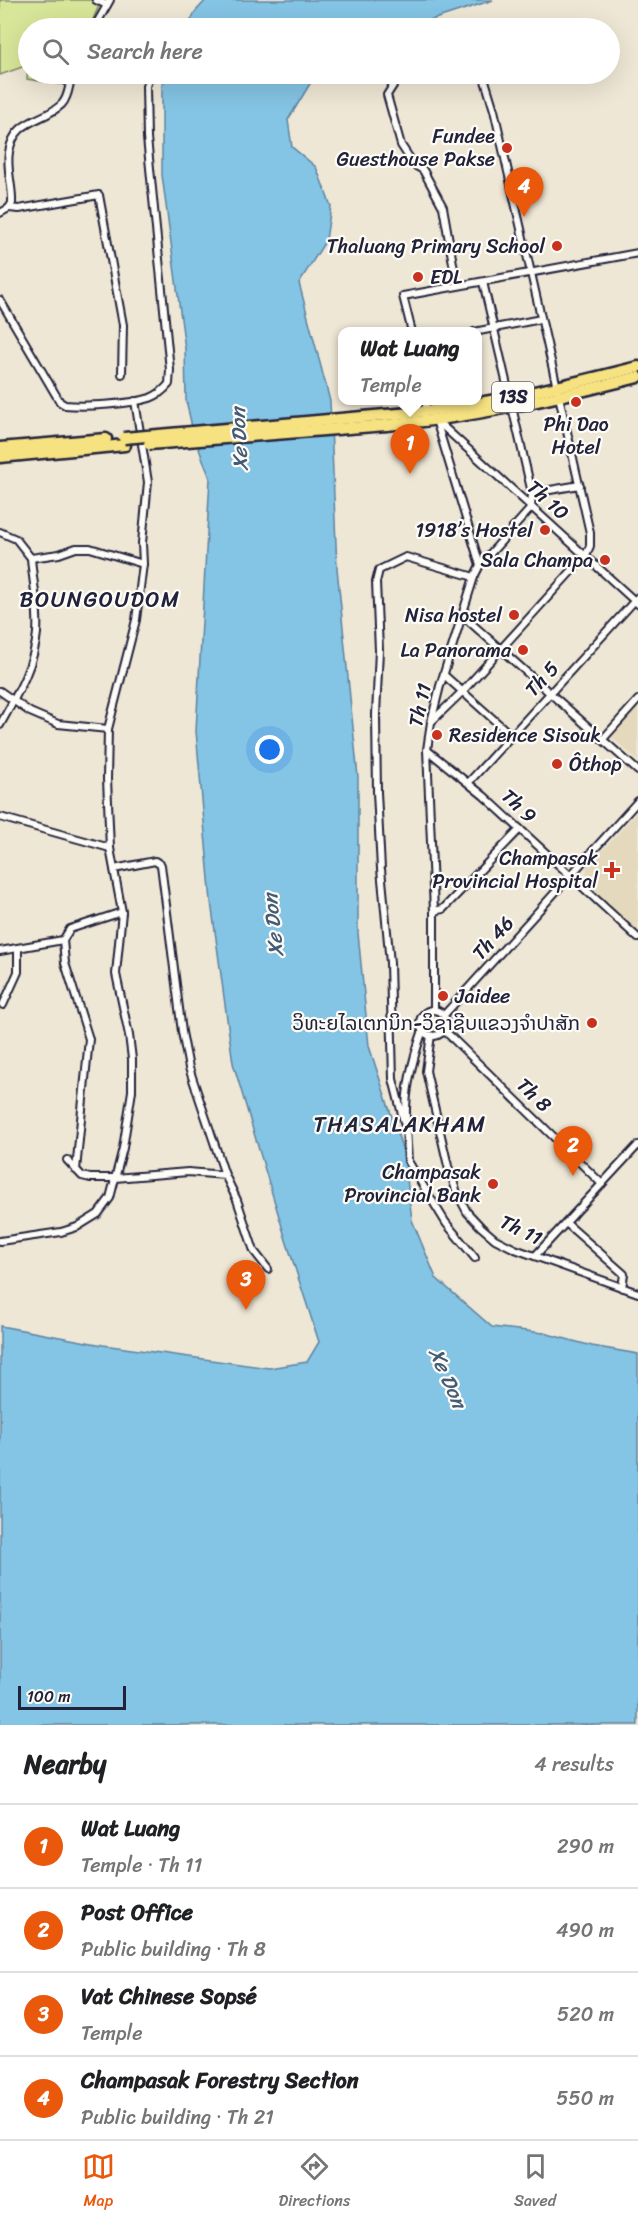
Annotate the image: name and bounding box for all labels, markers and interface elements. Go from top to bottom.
search box [18,18,620,84]
text: Search here [87,32,203,71]
icon: search [39,35,72,68]
place label: Fundee Guesthouse Pakse [337,119,495,177]
marker: Fundee Guesthouse Pakse [500,141,514,155]
pin: 4 [504,168,544,217]
place label: Thaluang Primary School [327,229,546,264]
marker: Thaluang Primary School [550,239,564,253]
place label: EDL [430,260,463,295]
marker: EDL [411,270,425,284]
popup [338,327,482,405]
text: Wat Luang [360,329,460,368]
text: Temple [360,368,422,403]
road number: 13S [492,382,534,412]
marker: Phi Dao Hotel [569,395,583,409]
water label: Xe Don [218,404,260,472]
place label: Phi Dao Hotel [543,407,609,465]
pin: 1 [390,424,430,474]
street label: Th 10 [518,471,578,529]
place label: 1918’s Hostel [416,513,534,548]
marker: 1918’s Hostel [538,523,552,537]
place label: Sala Champa [481,543,593,578]
marker: Sala Champa [598,553,612,567]
district label: BOUNGOUDOM [20,580,180,619]
place label: Nisa hostel [405,598,503,633]
marker: Nisa hostel [507,608,521,622]
place label: La Panorama [400,633,512,668]
marker: La Panorama [516,643,530,657]
street label: Th 5 [516,653,568,705]
street label: Th 11 [398,680,442,730]
place label: Residence Sisouk [449,718,601,753]
marker: Residence Sisouk [430,728,444,742]
your location [255,735,284,764]
place label: Ôthop [569,747,622,782]
marker: Ôthop [550,757,564,771]
street label: Th 9 [493,780,545,832]
place label: Champasak Provincial Hospital [432,841,598,899]
marker: Champasak Provincial Hospital [603,861,621,879]
water label: Xe Don [251,889,295,959]
street label: Th 46 [463,907,523,969]
place label: Jaidee [454,979,510,1014]
marker: Jaidee [436,989,450,1003]
place label: ວິທະຍໄລເຕກນິກ-ວິຊາຊີບແຂວງຈໍາປາສັກ [293,1006,580,1041]
marker: ວິທະຍໄລເຕກນິກ-ວິຊາຊີບແຂວງຈໍາປາສັກ [585,1016,599,1030]
street label: Th 8 [508,1069,560,1121]
district label: THASALAKHAM [314,1105,486,1144]
pin: 2 [554,1126,592,1176]
place label: Champasak Provincial Bank [344,1155,481,1213]
marker: Champasak Provincial Bank [486,1177,500,1191]
street label: Th 11 [494,1205,548,1255]
pin: 3 [226,1260,266,1310]
water label: Xe Don [417,1341,479,1417]
text: 100 m [27,1682,71,1711]
scale bar [18,1683,126,1710]
text: Nearby [24,1741,106,1787]
text: 4 results [534,1747,614,1782]
text: Wat Luang [81,1809,180,1848]
text: 1 [39,1829,48,1864]
text: 290 m [557,1829,614,1864]
text: Temple · Th 11 [81,1848,202,1883]
text: Post Office [81,1893,193,1932]
text: 2 [38,1913,49,1948]
text: 490 m [556,1913,614,1948]
text: Public building · Th 8 [81,1932,266,1967]
text: Vat Chinese Sopsé [81,1977,257,2016]
text: 3 [38,1997,49,2032]
text: 520 m [557,1997,614,2032]
text: Temple [81,2016,143,2051]
text: Champasak Forestry Section [81,2061,359,2100]
text: 4 [37,2081,50,2116]
text: 550 m [556,2081,614,2116]
text: Public building · Th 21 [81,2100,274,2135]
tab: Map [82,2150,115,2215]
tab: Directions [279,2150,350,2215]
tab: Saved [514,2150,556,2215]

